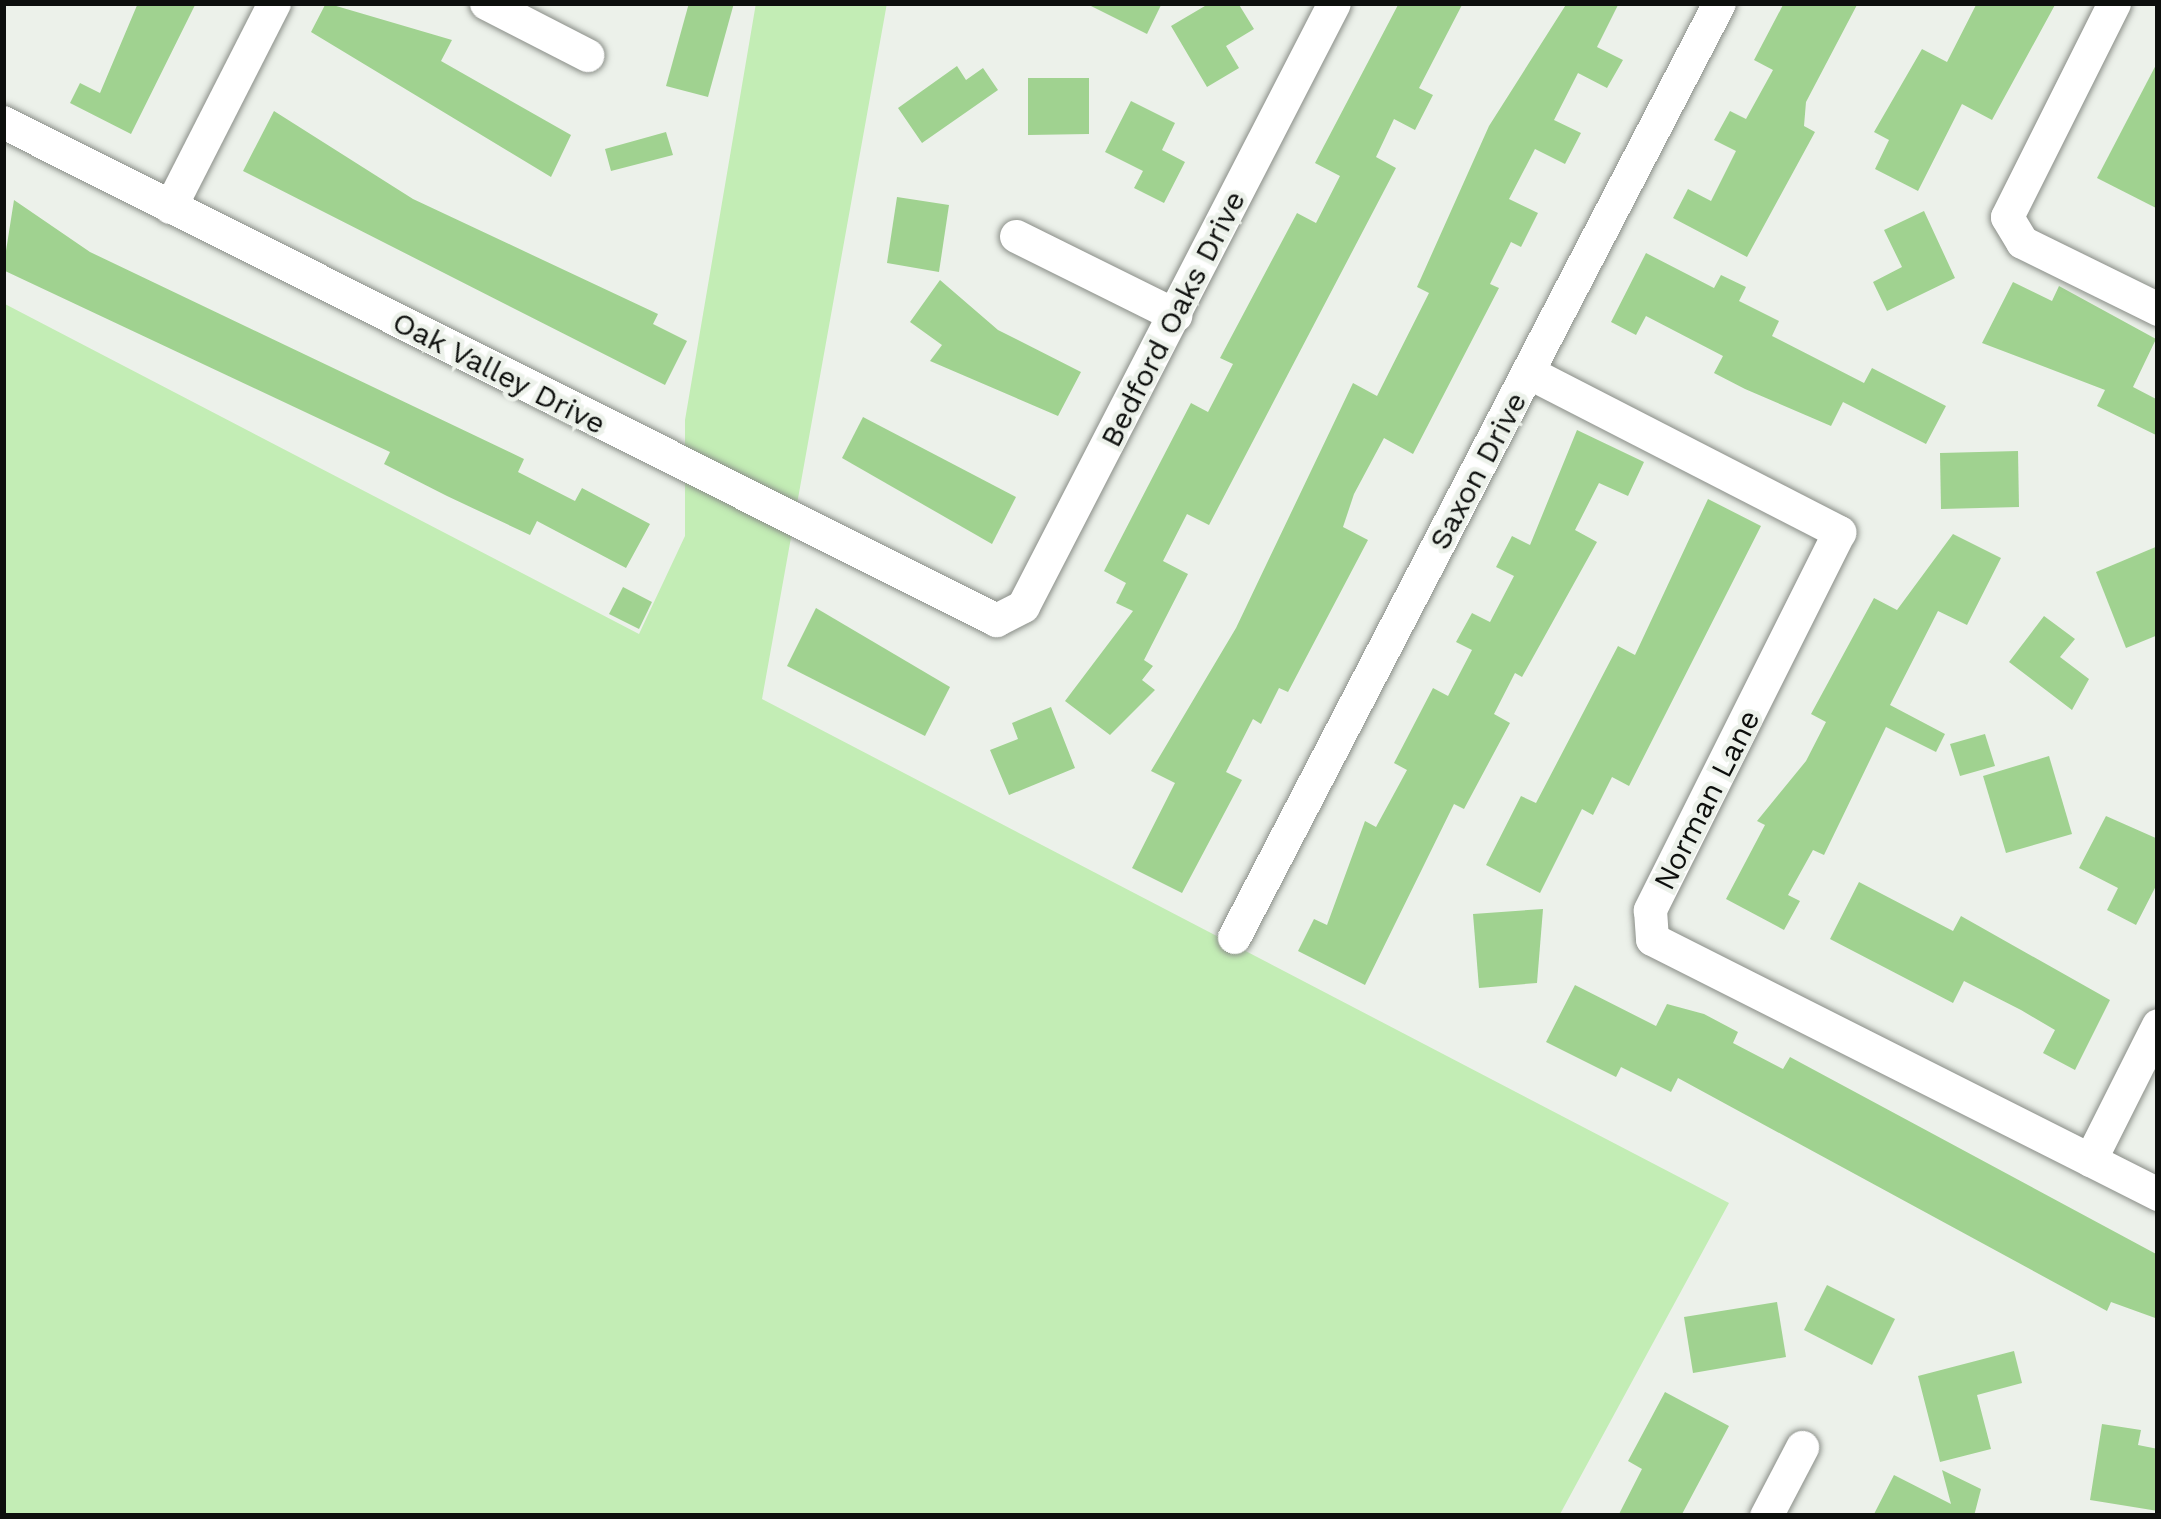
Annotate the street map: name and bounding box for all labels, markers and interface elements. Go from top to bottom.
street label: Bedford Oaks Drive [1093,185,1253,453]
street label: Oak Valley Drive [385,303,613,443]
street label: Saxon Drive [1422,386,1534,556]
street label: Norman Lane [1646,704,1768,896]

